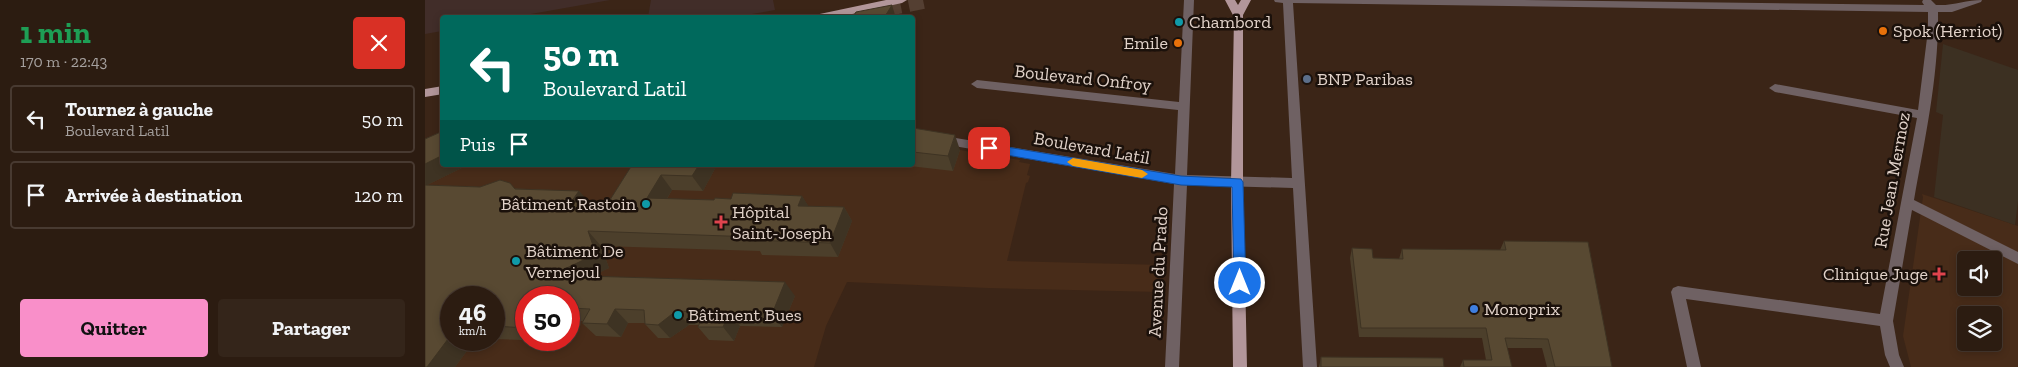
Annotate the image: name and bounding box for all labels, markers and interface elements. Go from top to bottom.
place label: Chambord [1189,11,1271,33]
text: 1 min [20,15,91,51]
marker: Chambord [1173,16,1185,28]
button: close [353,17,405,69]
place label: Spok (Herriot) [1893,20,2002,42]
marker: Spok (Herriot) [1877,25,1889,37]
place label: Emile [1124,32,1168,54]
text: 50 m [543,33,619,75]
icon: left [460,35,525,100]
marker: Emile [1172,37,1184,49]
text: 170 m · 22:43 [20,52,107,71]
street label: Boulevard Onfroy [1014,60,1153,96]
place label: BNP Paribas [1317,68,1413,90]
marker: BNP Paribas [1301,73,1313,85]
text: Boulevard Latil [543,75,687,102]
text: Tournez à gauche [65,98,213,121]
icon: left [22,105,50,133]
text: 50 m [362,108,403,131]
street label: Rue Jean Mermoz [1869,110,1915,250]
text: Boulevard Latil [65,121,169,140]
pin [968,127,1010,169]
street label: Boulevard Latil [1032,127,1152,169]
icon: arrive [505,130,533,158]
text: Puis [460,133,495,156]
icon: arrive [975,134,1003,162]
icon: arrive [22,181,50,209]
text: Arrivée à destination [65,184,242,207]
text: 120 m [354,184,403,207]
place label: Bâtiment Rastoin [501,193,637,215]
marker: Bâtiment Rastoin [640,198,652,210]
place label: Hôpital Saint-Joseph [732,201,832,244]
street label: Avenue du Prado [1144,206,1172,338]
marker: Hôpital Saint-Joseph [714,215,728,229]
place label: Bâtiment De Vernejoul [525,240,624,283]
map controls [1957,251,2002,351]
button: sound [1957,251,2002,296]
marker: Bâtiment De Vernejoul [510,255,522,267]
position arrow [1213,256,1265,308]
place label: Clinique Juge [1823,263,1928,285]
marker: Clinique Juge [1932,267,1946,281]
speed limit sign: 50 [515,286,580,351]
text: 46 [459,297,486,327]
place label: Monoprix [1484,298,1560,320]
button: Quitter [20,299,208,357]
button: Partager [218,299,405,357]
marker: Monoprix [1468,303,1480,315]
place label: Bâtiment Bues [688,304,802,326]
button: layers [1957,306,2002,351]
marker: Bâtiment Bues [672,309,684,321]
text: km/h [459,324,486,338]

